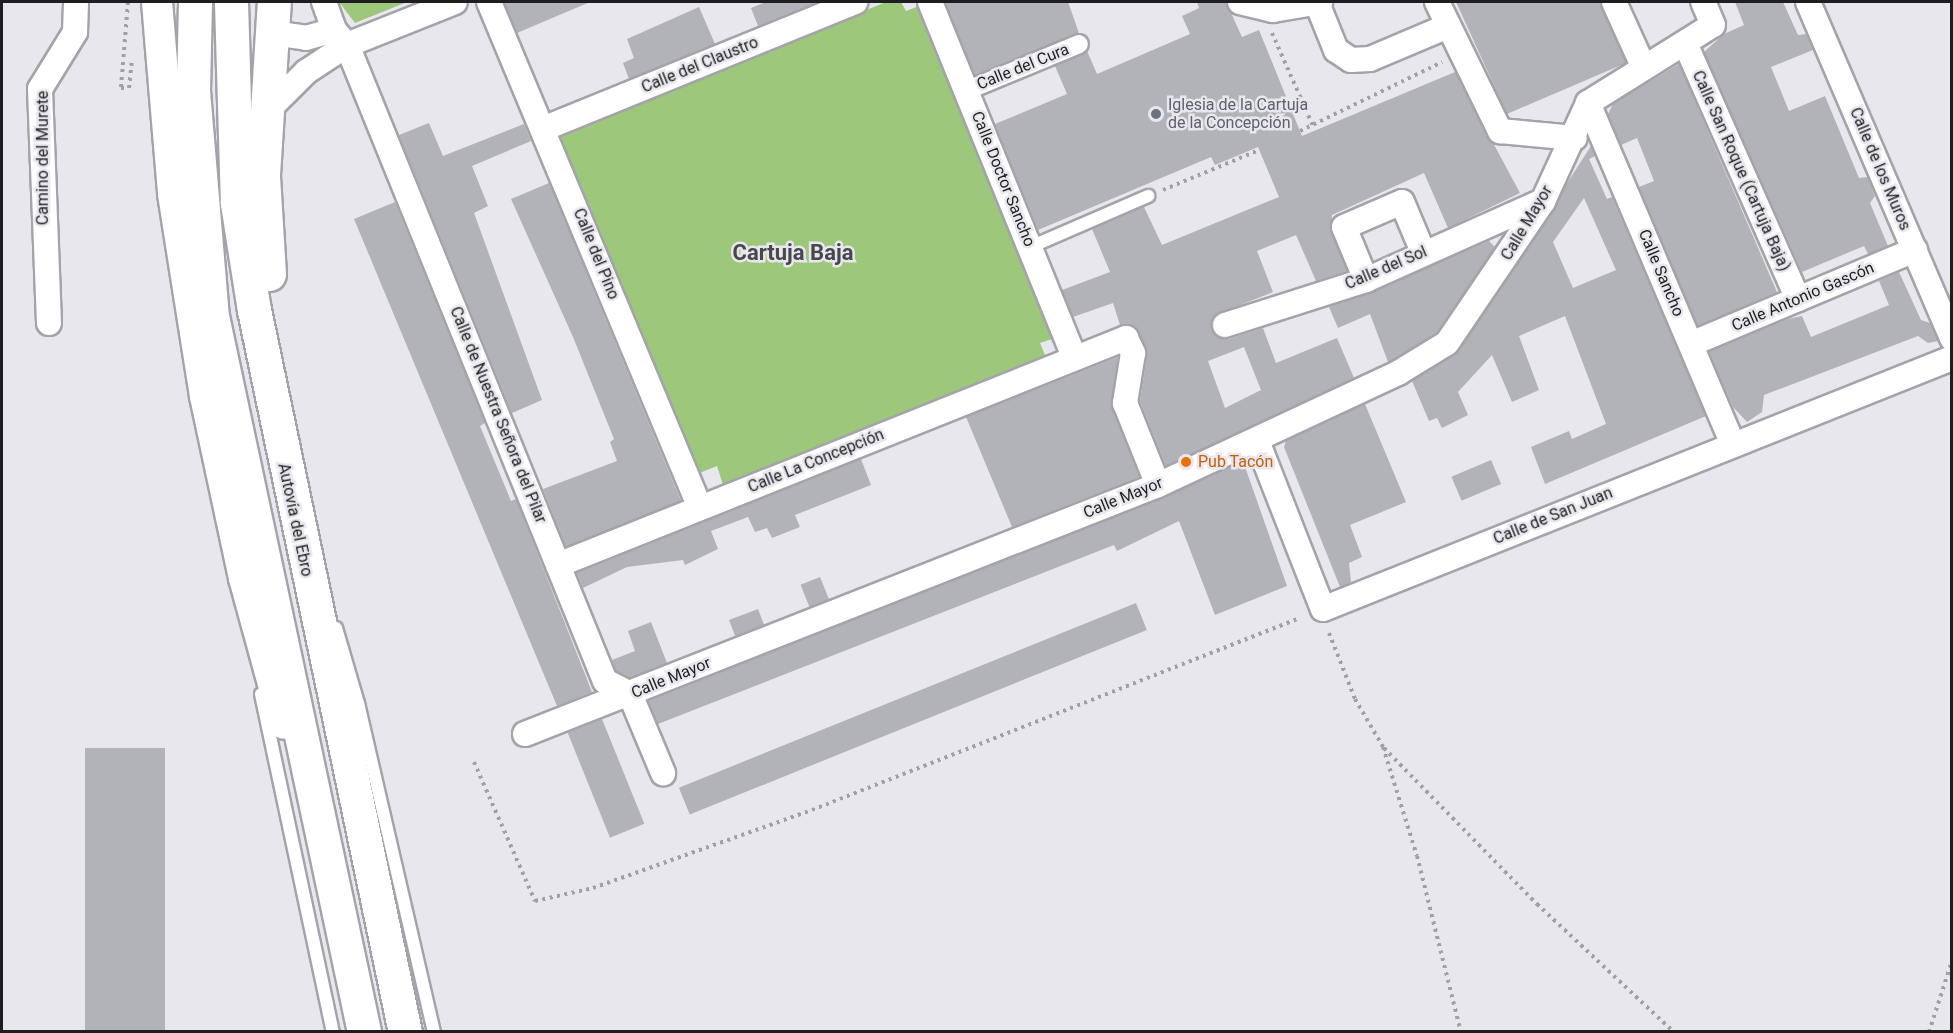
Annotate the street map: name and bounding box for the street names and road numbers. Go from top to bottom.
street label: Calle del Claustro [639,33,761,97]
street label: Calle del Cura [974,40,1072,94]
street label: Calle San Roque (Cartuja Baja) [1688,68,1794,274]
street label: Camino del Murete [33,91,53,225]
street label: Calle de los Muros [1845,105,1915,233]
street label: Calle Doctor Sancho [967,109,1039,249]
street label: Calle Mayor [1497,182,1557,264]
street label: Calle del Pino [569,206,623,302]
street label: Calle Sancho [1634,227,1688,319]
street label: Calle del Sol [1342,242,1430,294]
street label: Calle Antonio Gascón [1729,258,1877,336]
street label: Calle de Nuestra Señora del Pilar [446,304,550,526]
street label: Calle La Concepción [745,425,887,497]
street label: Autovía del Ebro [274,462,316,578]
street label: Calle Mayor [1081,473,1165,523]
street label: Calle de San Juan [1491,483,1615,549]
street label: Calle Mayor [629,653,713,703]

